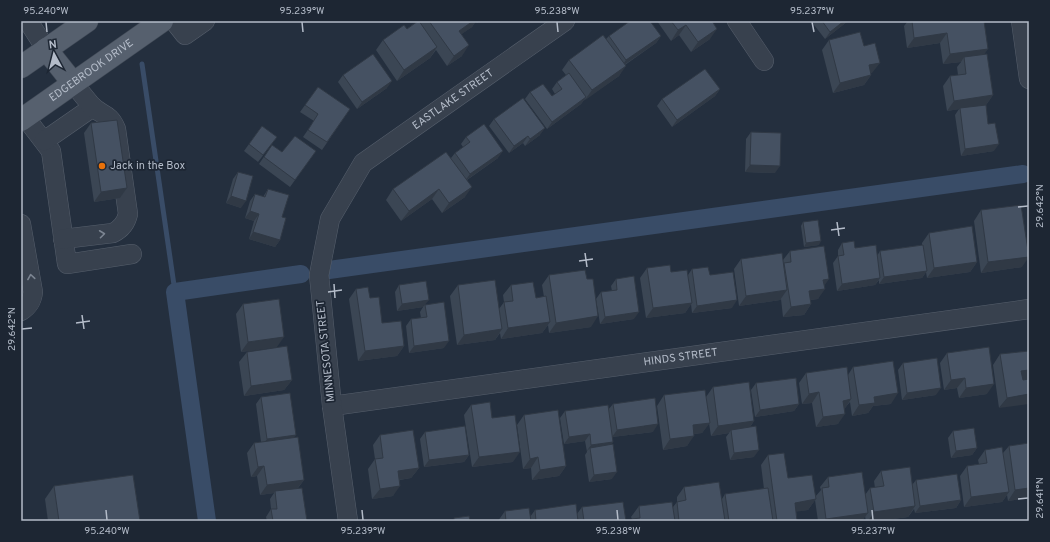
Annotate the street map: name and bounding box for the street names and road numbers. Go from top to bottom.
street label: EDGEBROOK DRIVE [46,36,136,105]
street label: EASTLAKE STREET [410,66,497,133]
street label: MINNESOTA STREET [314,299,338,403]
street label: HINDS STREET [643,345,719,370]

